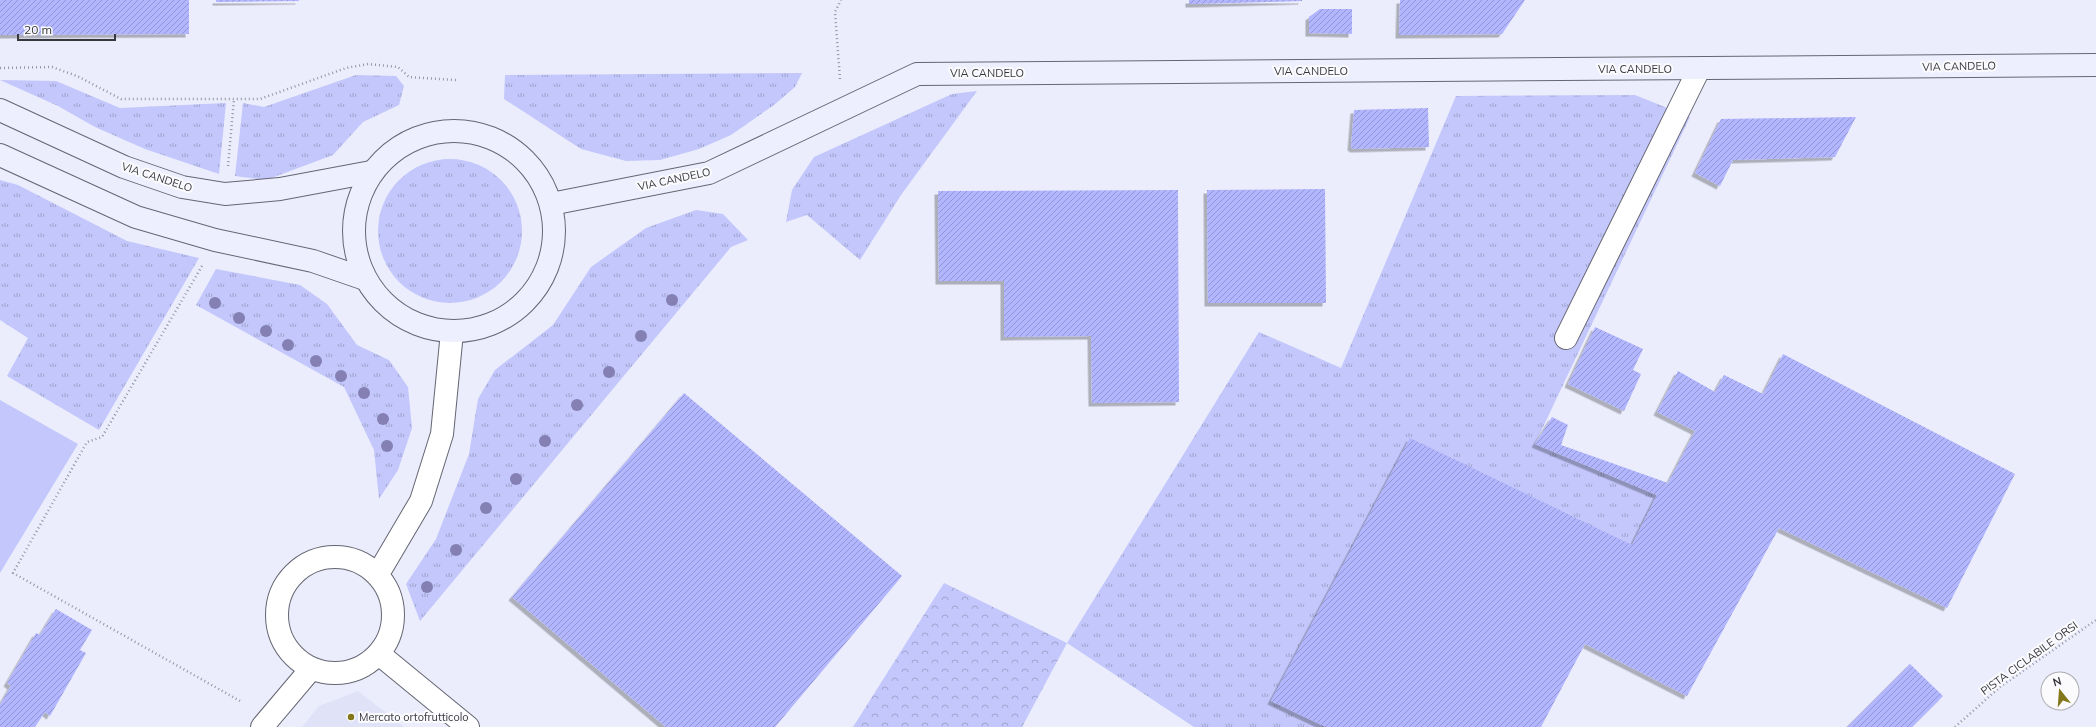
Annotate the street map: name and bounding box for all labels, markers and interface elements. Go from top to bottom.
scale bar [18,16,115,42]
text: 20 m [24,22,52,37]
street label: VIA CANDELO [1922,58,1996,74]
street label: VIA CANDELO [1598,62,1672,76]
street label: VIA CANDELO [1274,64,1348,78]
street label: VIA CANDELO [950,66,1024,80]
street label: VIA CANDELO [120,159,194,195]
street label: VIA CANDELO [636,164,712,194]
street label: PISTA CICLABILE ORSI [1978,618,2080,698]
north arrow [2040,671,2080,711]
text: N [2051,674,2063,689]
place label: Mercato ortofrutticolo [359,710,469,724]
marker: Mercato ortofrutticolo [346,712,356,722]

